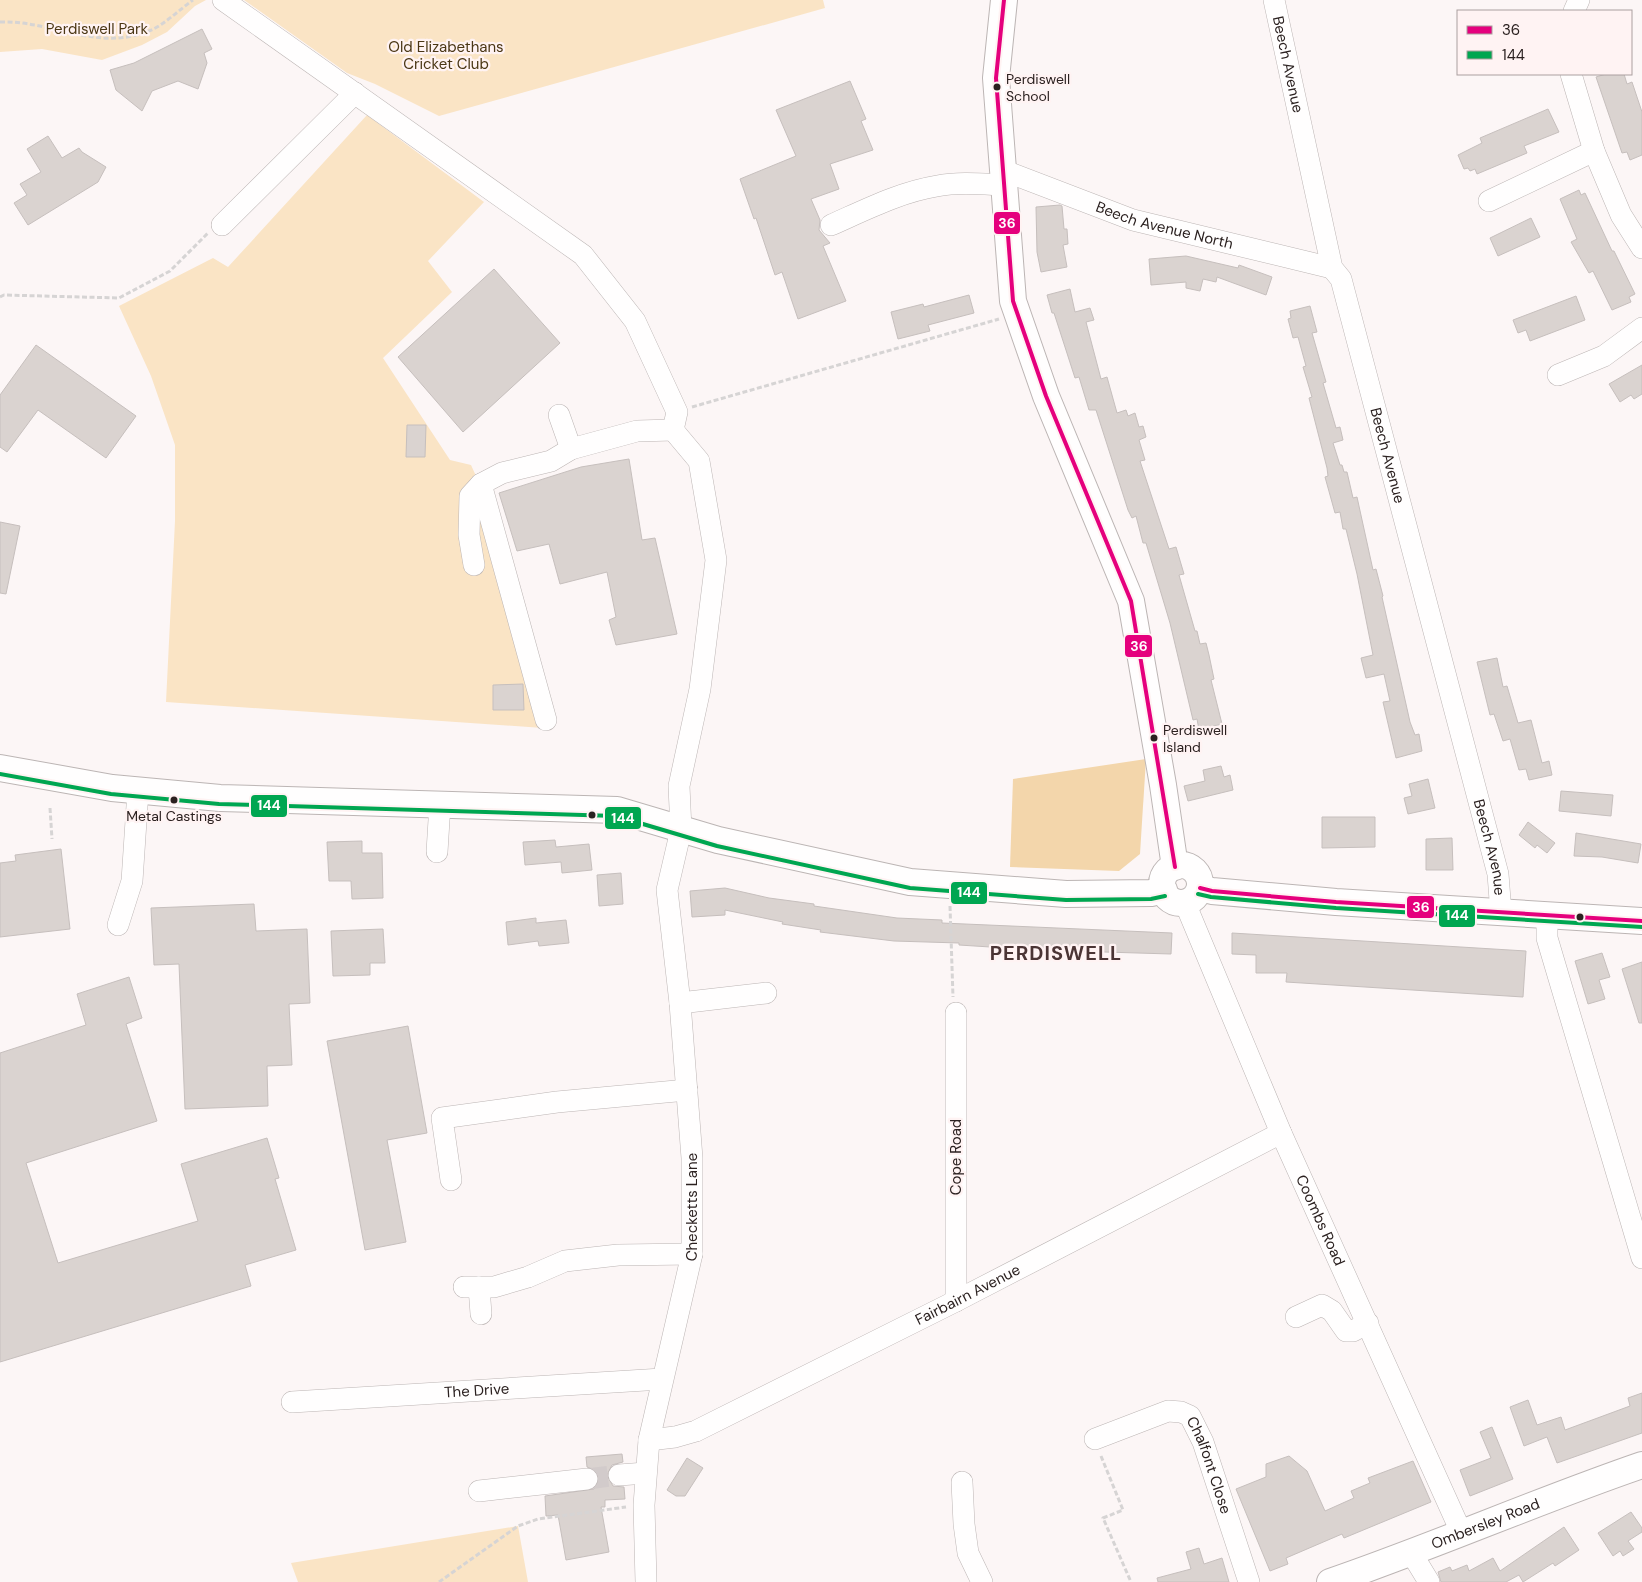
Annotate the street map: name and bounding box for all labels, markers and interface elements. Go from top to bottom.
legend [1457,10,1632,75]
street label: Beech Avenue [1268,14,1308,115]
park label: Perdiswell Park [46,19,149,39]
text: 36 [1502,20,1520,40]
park label: Old Elizabethans Cricket Club [388,37,504,74]
text: 144 [1502,45,1525,65]
place label: Perdiswell School [1006,70,1070,105]
marker: Perdiswell School [992,82,1002,92]
street label: Beech Avenue North [1093,197,1235,254]
line badge: 36 [993,211,1021,235]
text: 36 [998,214,1016,232]
street label: Beech Avenue [1365,405,1410,506]
line badge: 36 [1124,634,1153,658]
text: 36 [1130,637,1148,655]
place label: Perdiswell Island [1163,721,1227,756]
marker: Perdiswell Island [1149,733,1159,743]
line badge: 144 [250,794,288,818]
marker: Metal Castings [169,795,179,805]
text: 144 [257,796,281,814]
street label: Beech Avenue [1469,797,1510,896]
line badge: 144 [604,806,642,830]
place label: Metal Castings [126,807,222,825]
text: 144 [611,809,635,827]
unlabelled marker [587,810,597,820]
line badge: 144 [950,881,988,905]
text: 144 [957,883,981,901]
line badge: 36 [1406,895,1435,919]
text: 36 [1412,898,1430,916]
line badge: 144 [1438,904,1476,928]
text: 144 [1445,906,1469,924]
unlabelled marker [1575,912,1585,922]
district label: PERDISWELL [990,940,1122,966]
street label: Cope Road [946,1119,966,1195]
street label: Checketts Lane [681,1152,703,1263]
street label: Coombs Road [1291,1172,1350,1269]
street label: Fairbairn Avenue [912,1260,1024,1330]
street label: The Drive [444,1379,510,1403]
street label: Chalfont Close [1182,1413,1236,1516]
street label: Ombersley Road [1428,1494,1543,1554]

